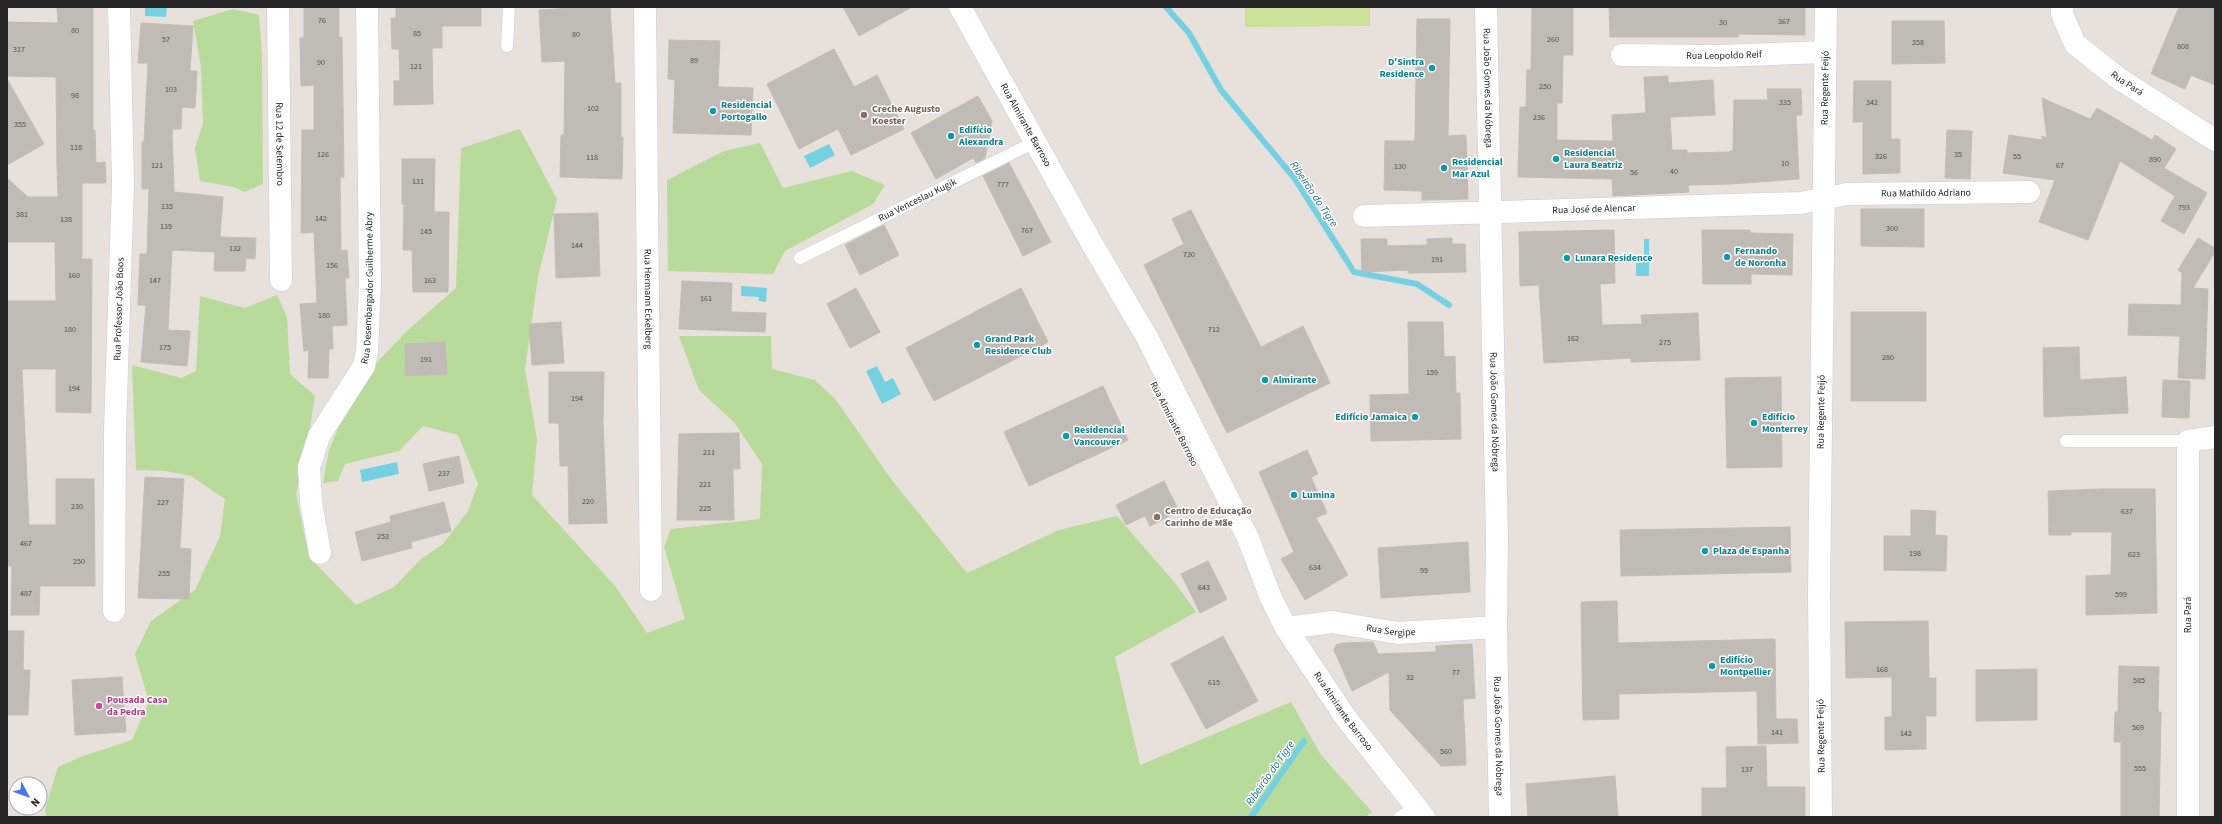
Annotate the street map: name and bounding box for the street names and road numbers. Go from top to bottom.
street label: Rua João Gomes da Nóbrega [1479,28,1496,148]
street label: Rua Leopoldo Reif [1686,47,1763,63]
street label: Rua Regente Feijó [1818,51,1832,125]
street label: Rua Pará [2107,68,2146,99]
street label: Rua Almirante Barroso [997,81,1055,169]
street label: Rua 12 de Setembro [272,102,287,186]
street label: Rua Venceslau Kugik [876,175,959,225]
street label: Rua Mathildo Adriano [1881,186,1971,201]
street label: Rua José de Alencar [1552,201,1636,217]
street label: Rua Desembargador Guilherme Abry [358,211,377,365]
street label: Rua Hermann Eckelberg [640,249,656,349]
street label: Rua Professor João Boos [110,257,128,361]
street label: Rua João Gomes da Nóbrega [1486,352,1503,472]
street label: Rua Regente Feijó [1814,375,1829,449]
street label: Rua Almirante Barroso [1147,379,1201,469]
street label: Rua Pará [2181,597,2195,633]
street label: Rua Sergipe [1365,621,1416,640]
street label: Rua Almirante Barroso [1310,669,1376,753]
street label: Rua João Gomes da Nóbrega [1490,676,1507,796]
street label: Rua Regente Feijó [1813,699,1829,773]

